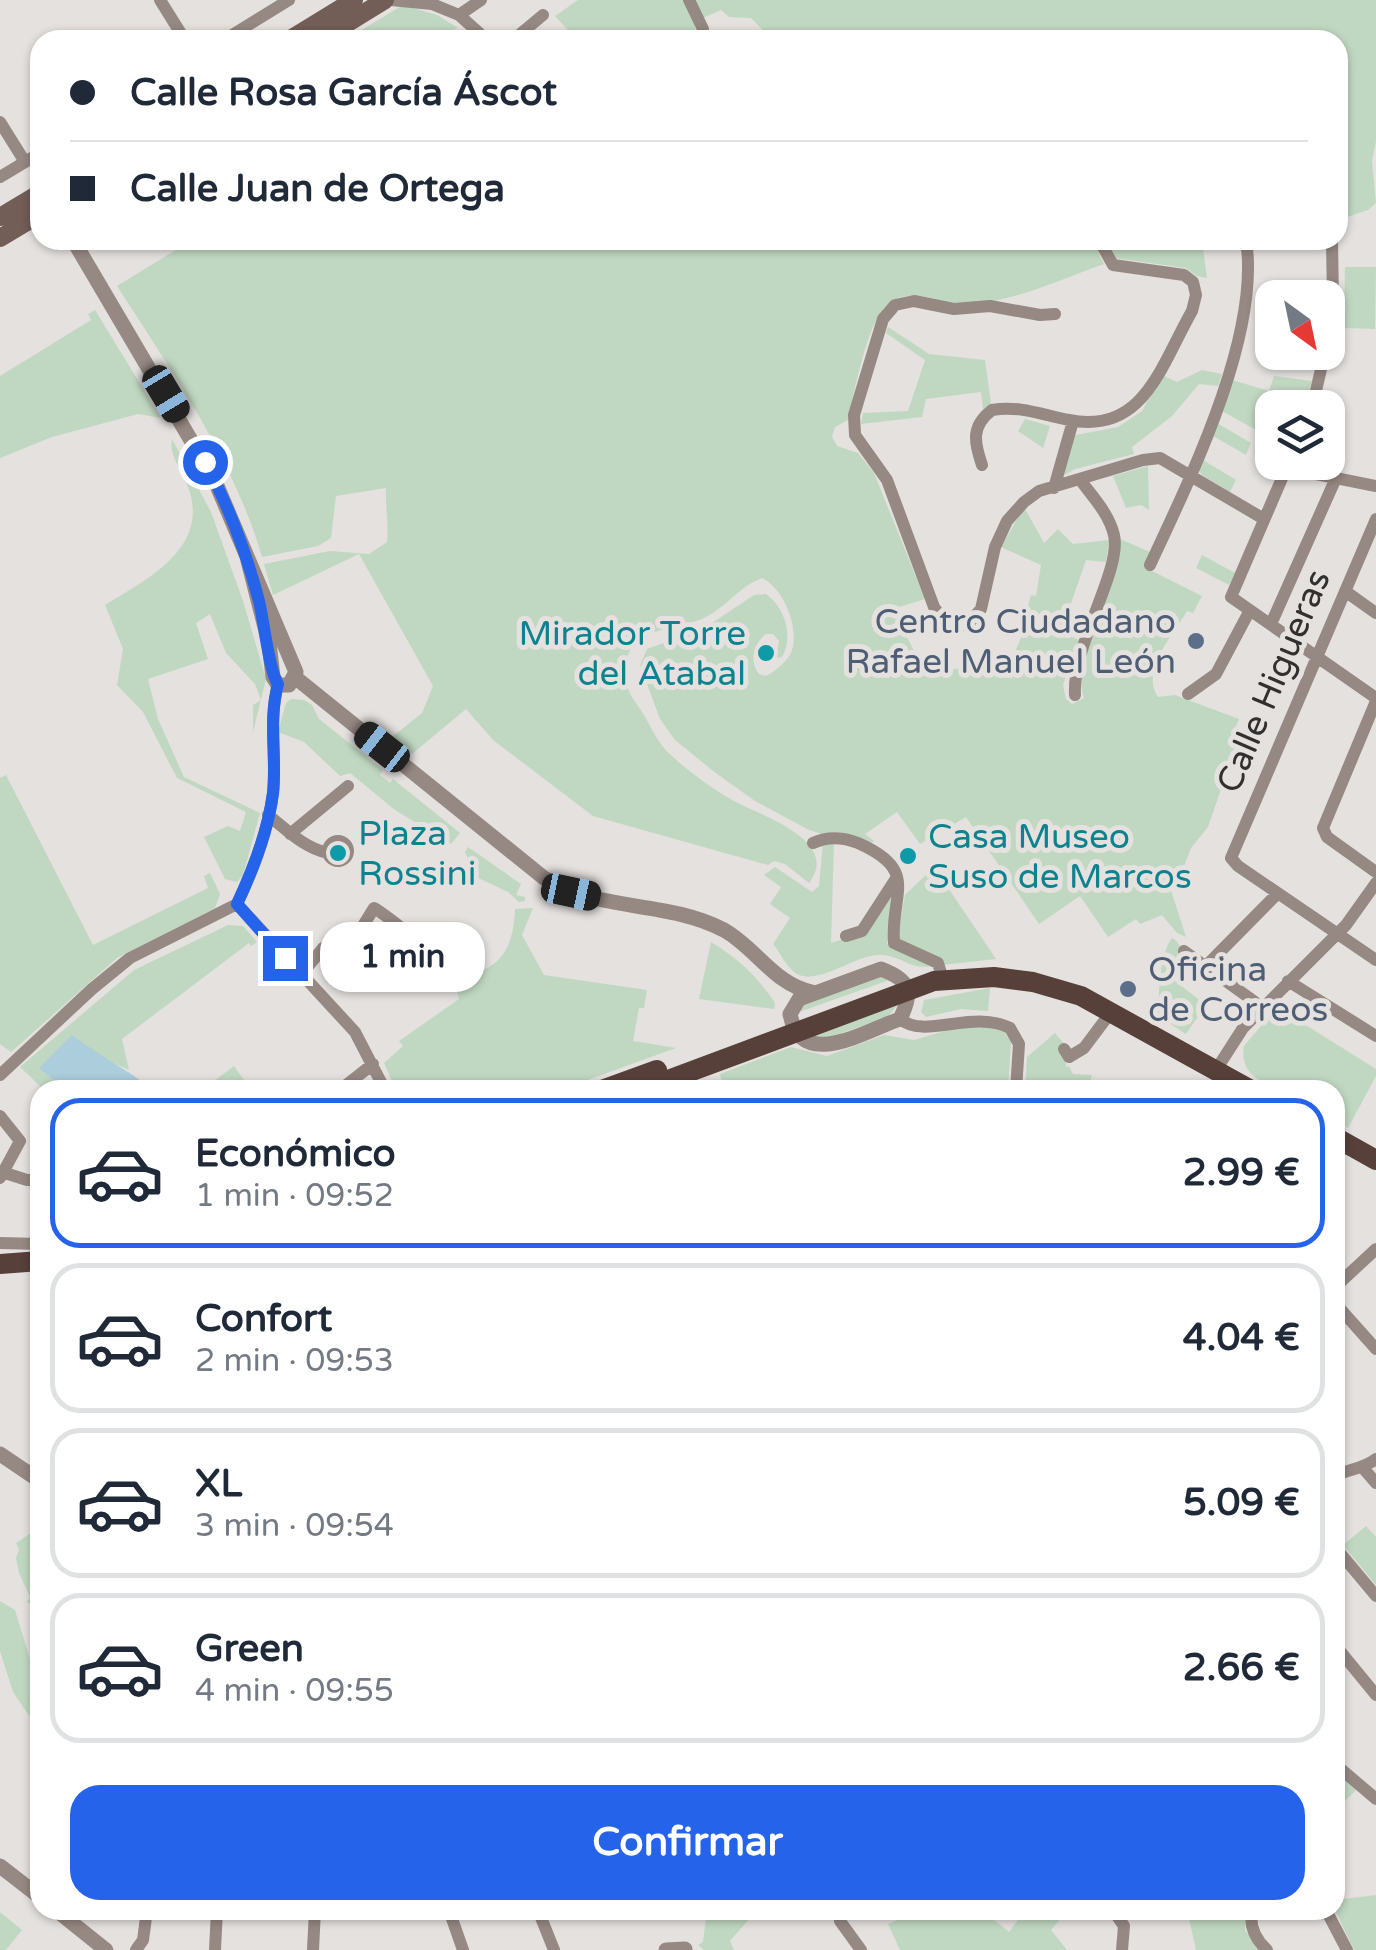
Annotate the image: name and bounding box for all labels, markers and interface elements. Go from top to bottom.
text: Calle Rosa García Áscot [130,70,557,116]
text: Calle Juan de Ortega [130,166,505,212]
north arrow [1255,280,1345,370]
map controls [1255,280,1345,480]
car [138,361,194,427]
button: layers [1255,390,1345,480]
route start [183,440,228,485]
street label: Calle Higueras [1208,564,1340,799]
place label: Centro Ciudadano Rafael Manuel León [846,601,1176,683]
place label: Mirador Torre del Atabal [518,613,746,695]
marker: Centro Ciudadano Rafael Manuel León [1185,630,1207,652]
marker: Mirador Torre del Atabal [755,642,777,664]
car [349,717,415,777]
place label: Plaza Rossini [358,813,477,895]
place label: Casa Museo Suso de Marcos [928,816,1192,898]
marker: Plaza Rossini [327,842,349,864]
marker: Casa Museo Suso de Marcos [897,845,919,867]
car [539,871,603,913]
callout: 1 min [320,923,485,993]
route end [263,936,308,981]
text: 1 min [360,938,445,976]
place label: Oficina de Correos [1148,949,1328,1031]
marker: Oficina de Correos [1117,978,1139,1000]
icon: car [75,1128,165,1218]
text: Económico [195,1131,396,1177]
text: 2.99 € [1183,1150,1300,1196]
text: 1 min · 09:52 [195,1177,394,1215]
icon: car [75,1293,165,1383]
text: Confort [195,1296,332,1342]
text: 4.04 € [1183,1315,1300,1361]
text: 2 min · 09:53 [195,1342,394,1380]
icon: car [75,1458,165,1548]
text: XL [195,1461,242,1507]
text: 5.09 € [1183,1480,1300,1526]
text: 3 min · 09:54 [195,1507,394,1545]
icon: car [75,1623,165,1713]
text: Green [195,1626,304,1672]
text: 2.66 € [1183,1645,1300,1691]
text: 4 min · 09:55 [195,1672,394,1710]
button: Confirmar [70,1785,1305,1900]

